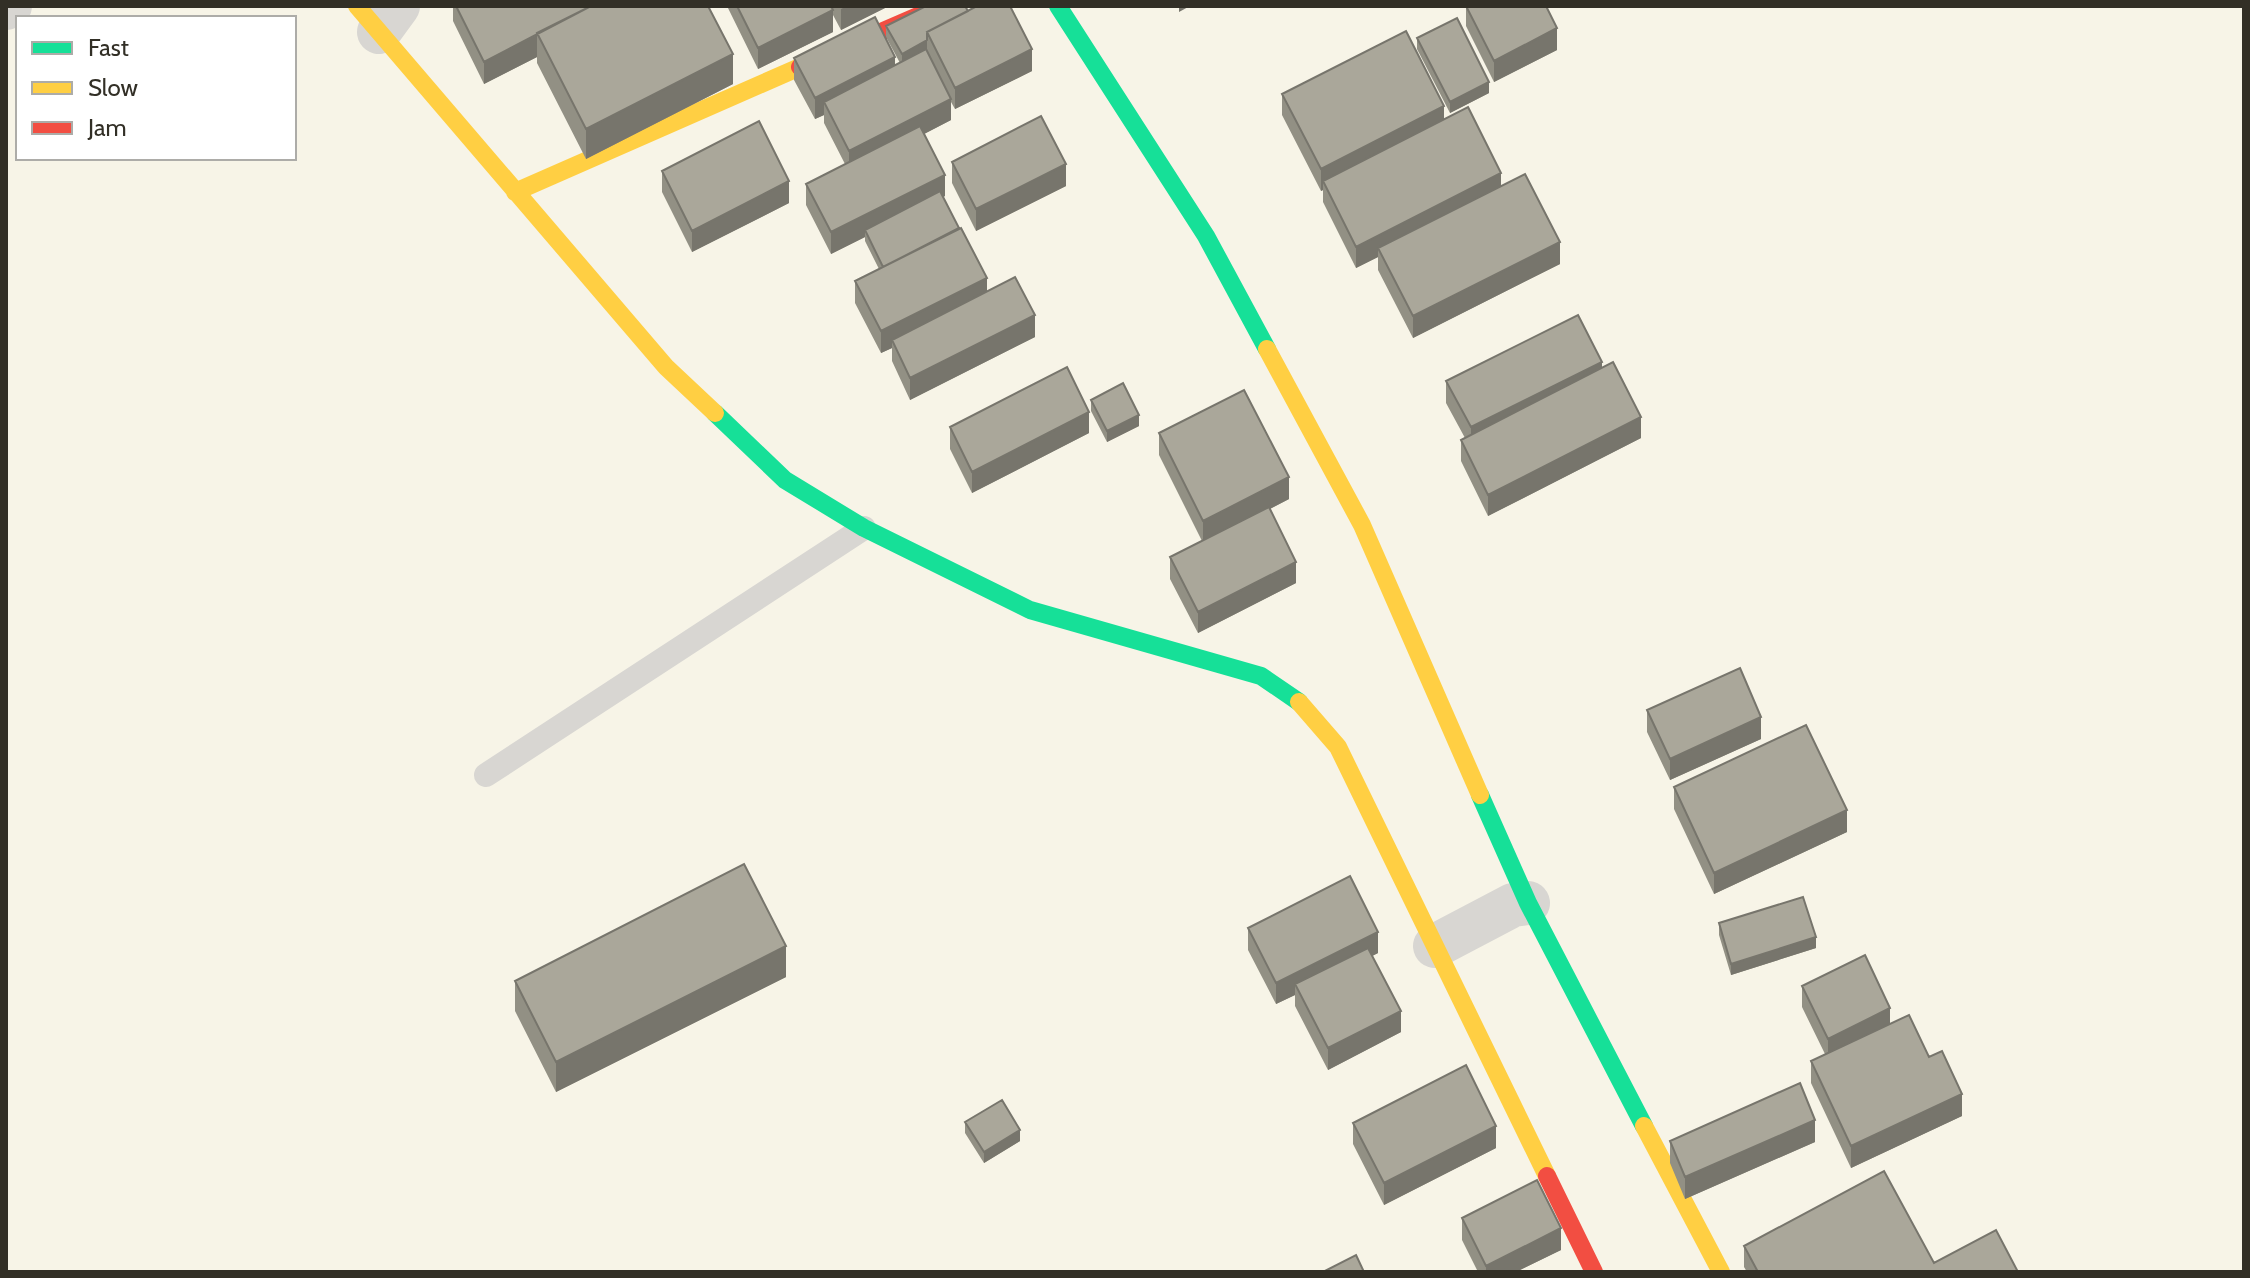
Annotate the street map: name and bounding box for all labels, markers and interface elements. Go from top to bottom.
legend [16,16,296,160]
text: Fast [88,33,129,62]
text: Slow [88,73,138,102]
text: Jam [87,113,126,142]

